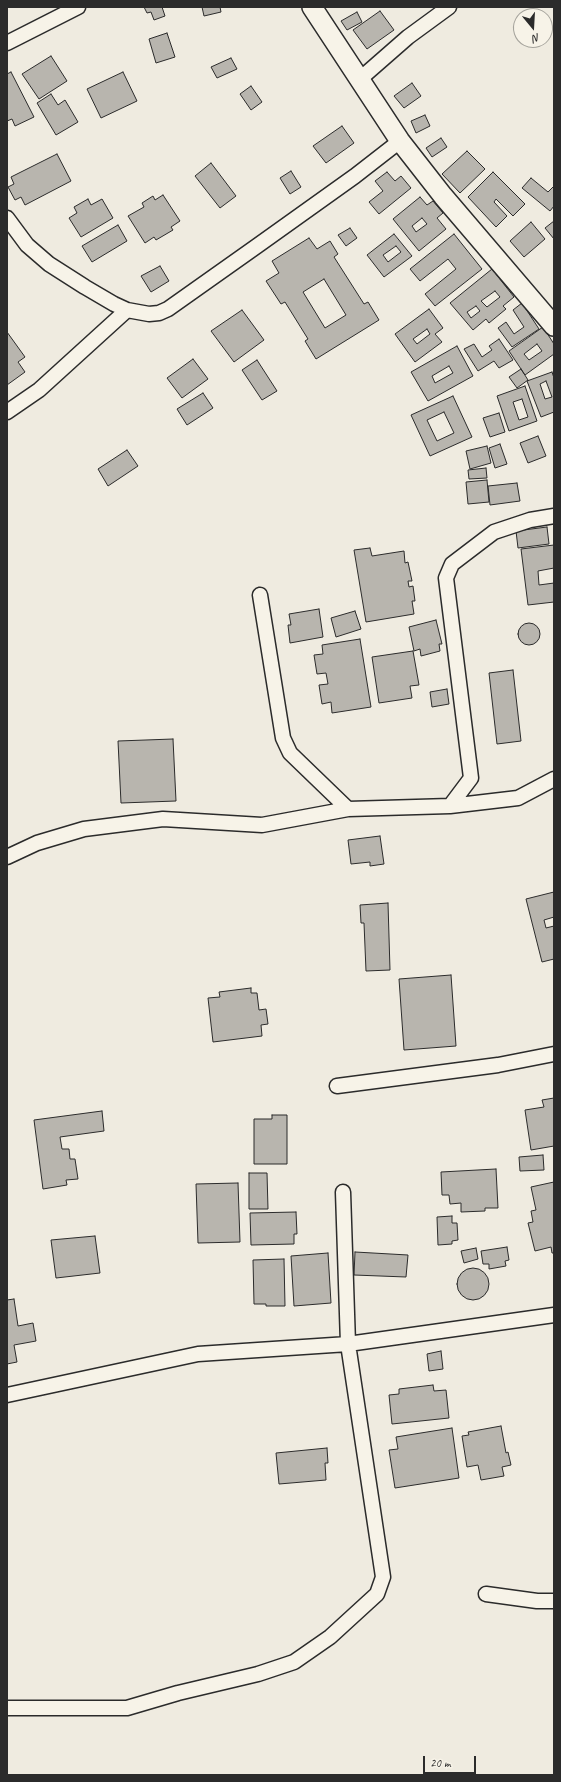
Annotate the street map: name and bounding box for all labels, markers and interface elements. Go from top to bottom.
north arrow [513,8,553,48]
text: N [531,31,542,46]
scale bar [425,1748,478,1774]
text: 20 m [430,1755,450,1771]

